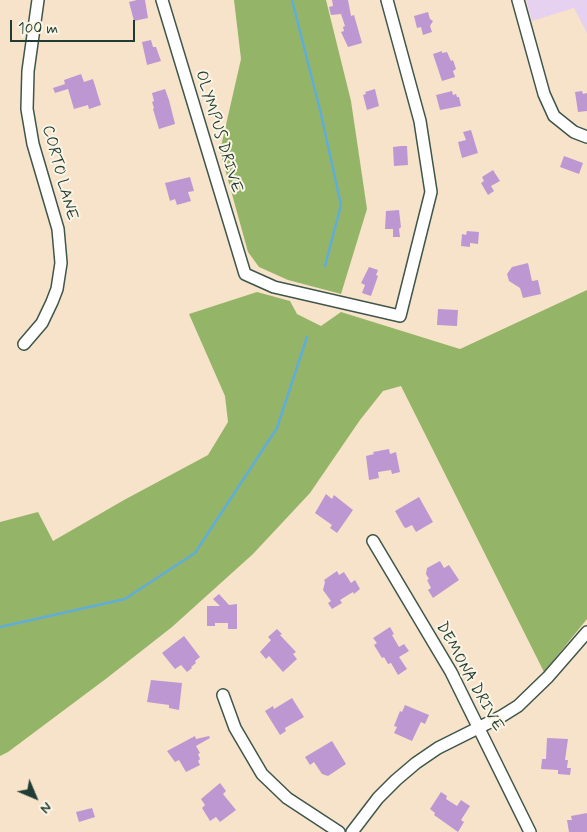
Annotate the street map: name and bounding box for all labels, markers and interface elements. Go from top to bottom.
scale bar [12,10,138,42]
text: 100 m [18,19,58,39]
street label: OLYMPUS DRIVE [190,69,246,195]
street label: CORTO LANE [37,123,81,223]
street label: DEMONA DRIVE [431,619,507,735]
north arrow [10,772,60,822]
text: N [36,798,55,817]

